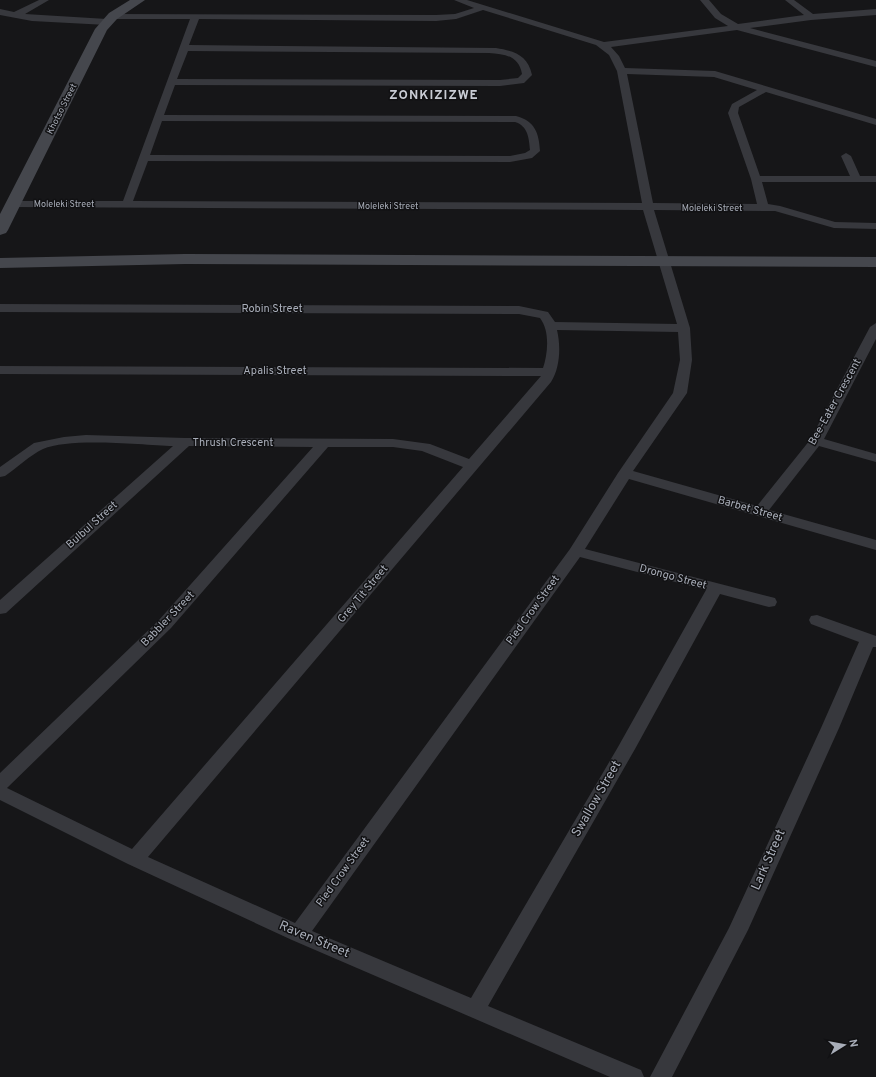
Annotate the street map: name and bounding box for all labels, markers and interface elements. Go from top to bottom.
street label: Khotso Street [45,82,79,136]
district label: ZONKIZIZWE [389,88,479,104]
street label: Moleleki Street [34,199,94,210]
street label: Moleleki Street [358,201,418,212]
street label: Moleleki Street [682,203,742,214]
street label: Robin Street [241,302,303,316]
street label: Bee-Eater Crescent [805,356,865,448]
street label: Apalis Street [243,364,307,378]
street label: Thrush Crescent [193,436,273,450]
street label: Barbet Street [716,493,784,525]
street label: Bulbul Street [63,498,121,552]
street label: Drongo Street [638,561,708,593]
street label: Grey Tit Street [335,562,391,626]
street label: Pied Crow Street [503,573,563,647]
street label: Babbler Street [138,588,198,650]
street label: Swallow Street [569,758,625,840]
street label: Lark Street [748,827,790,893]
street label: Pied Crow Street [313,835,373,909]
street label: Raven Street [276,918,352,962]
north arrow [824,1025,864,1065]
text: N [845,1038,860,1048]

